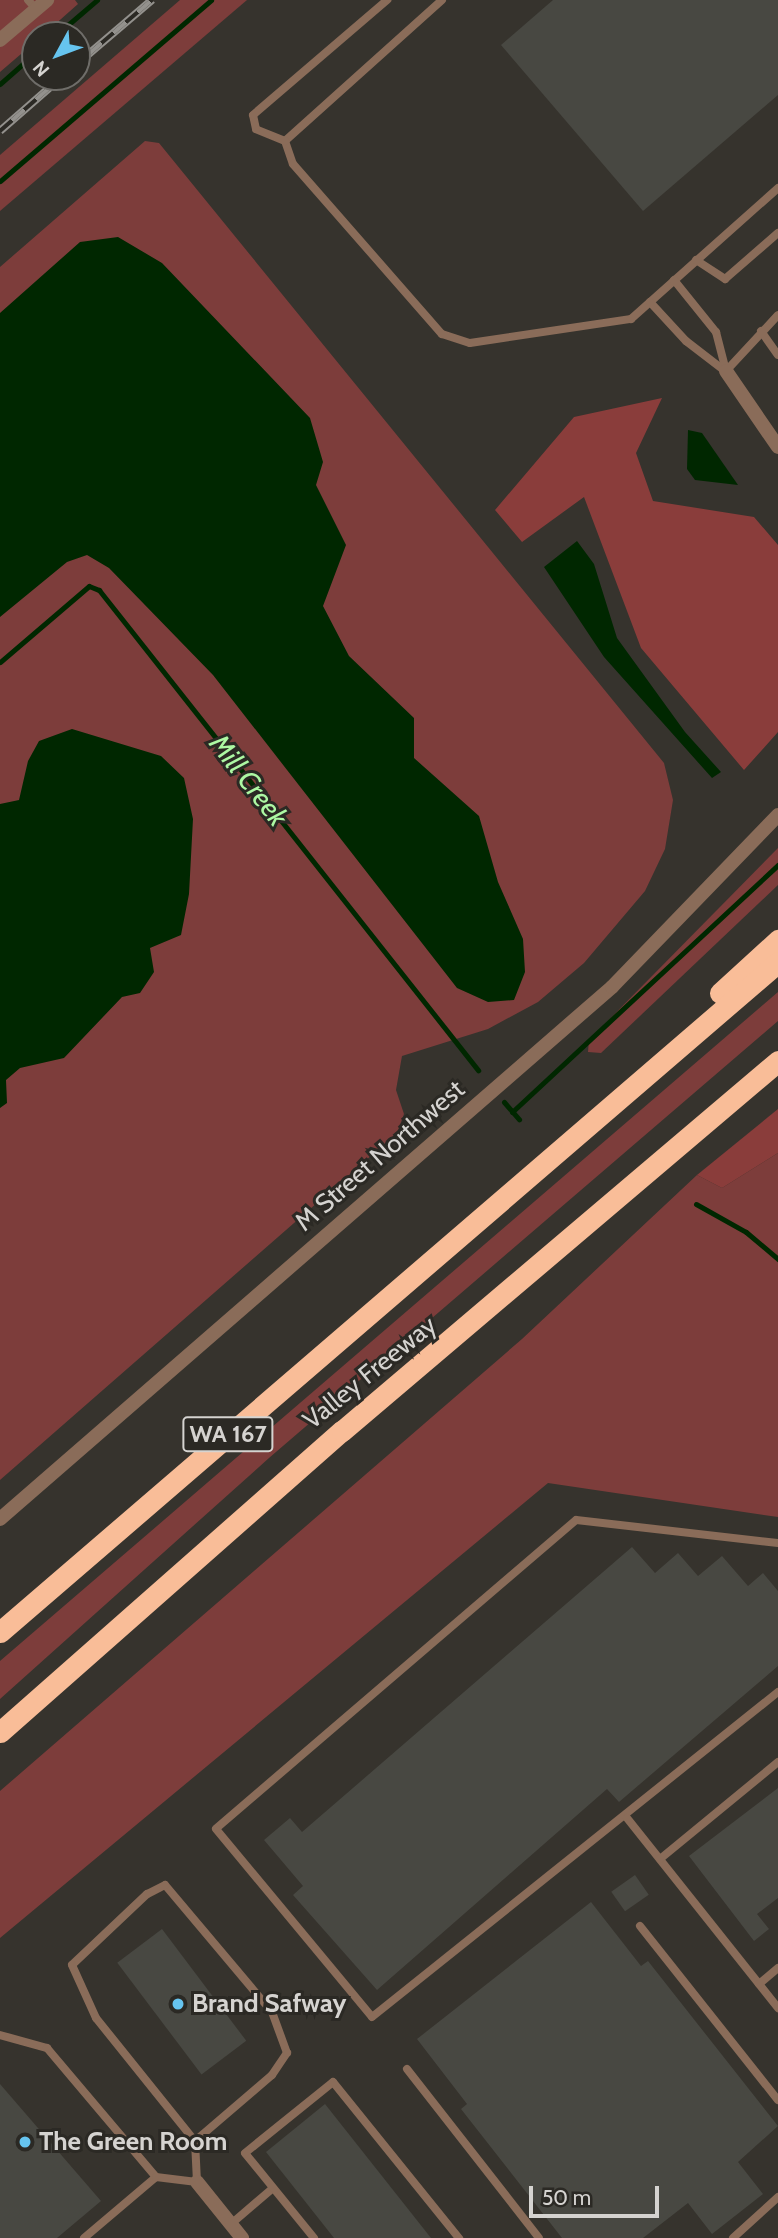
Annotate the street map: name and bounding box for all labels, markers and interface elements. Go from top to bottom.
north arrow [21,21,91,91]
text: N [28,56,54,81]
water label: Mill Creek [203,727,295,833]
street label: M Street Northwest [289,1074,471,1238]
street label: Valley Freeway [297,1310,443,1436]
road number: WA 167 [181,1414,275,1454]
place label: Brand Safway [192,1988,346,2020]
marker: Brand Safway [170,1996,186,2012]
place label: The Green Room [39,2126,227,2158]
marker: The Green Room [17,2134,33,2150]
scale bar [533,2172,662,2216]
text: 50 m [542,2185,591,2210]

